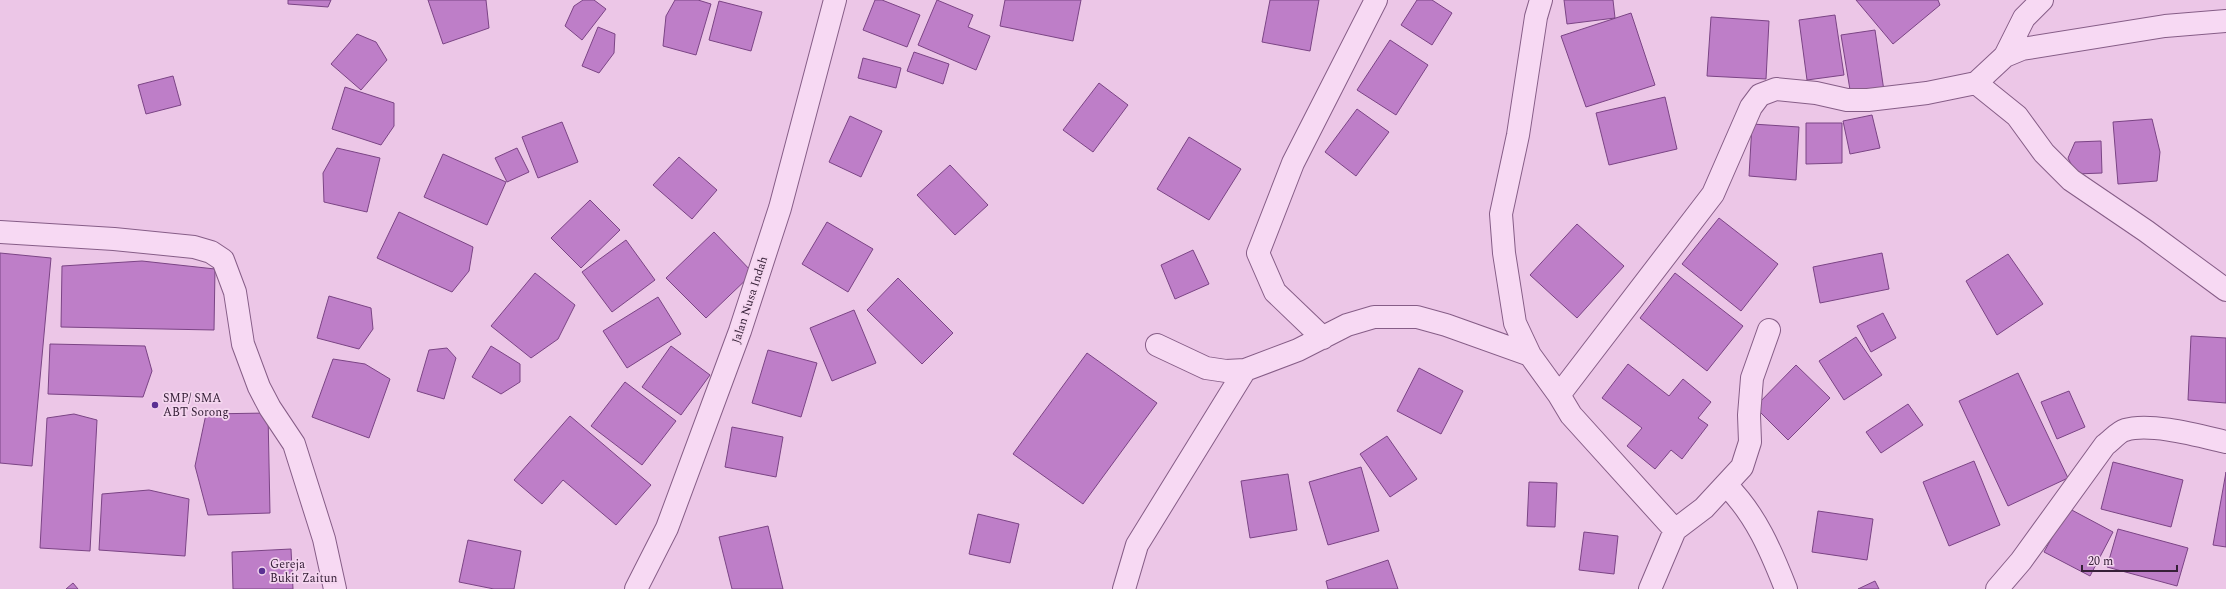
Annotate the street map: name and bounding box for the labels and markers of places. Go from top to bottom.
place label: SMP/ SMA ABT Sorong [163,389,229,422]
marker: SMP/ SMA ABT Sorong [150,400,160,410]
place label: Gereja Bukit Zaitun [270,555,337,588]
marker: Gereja Bukit Zaitun [257,566,267,576]

